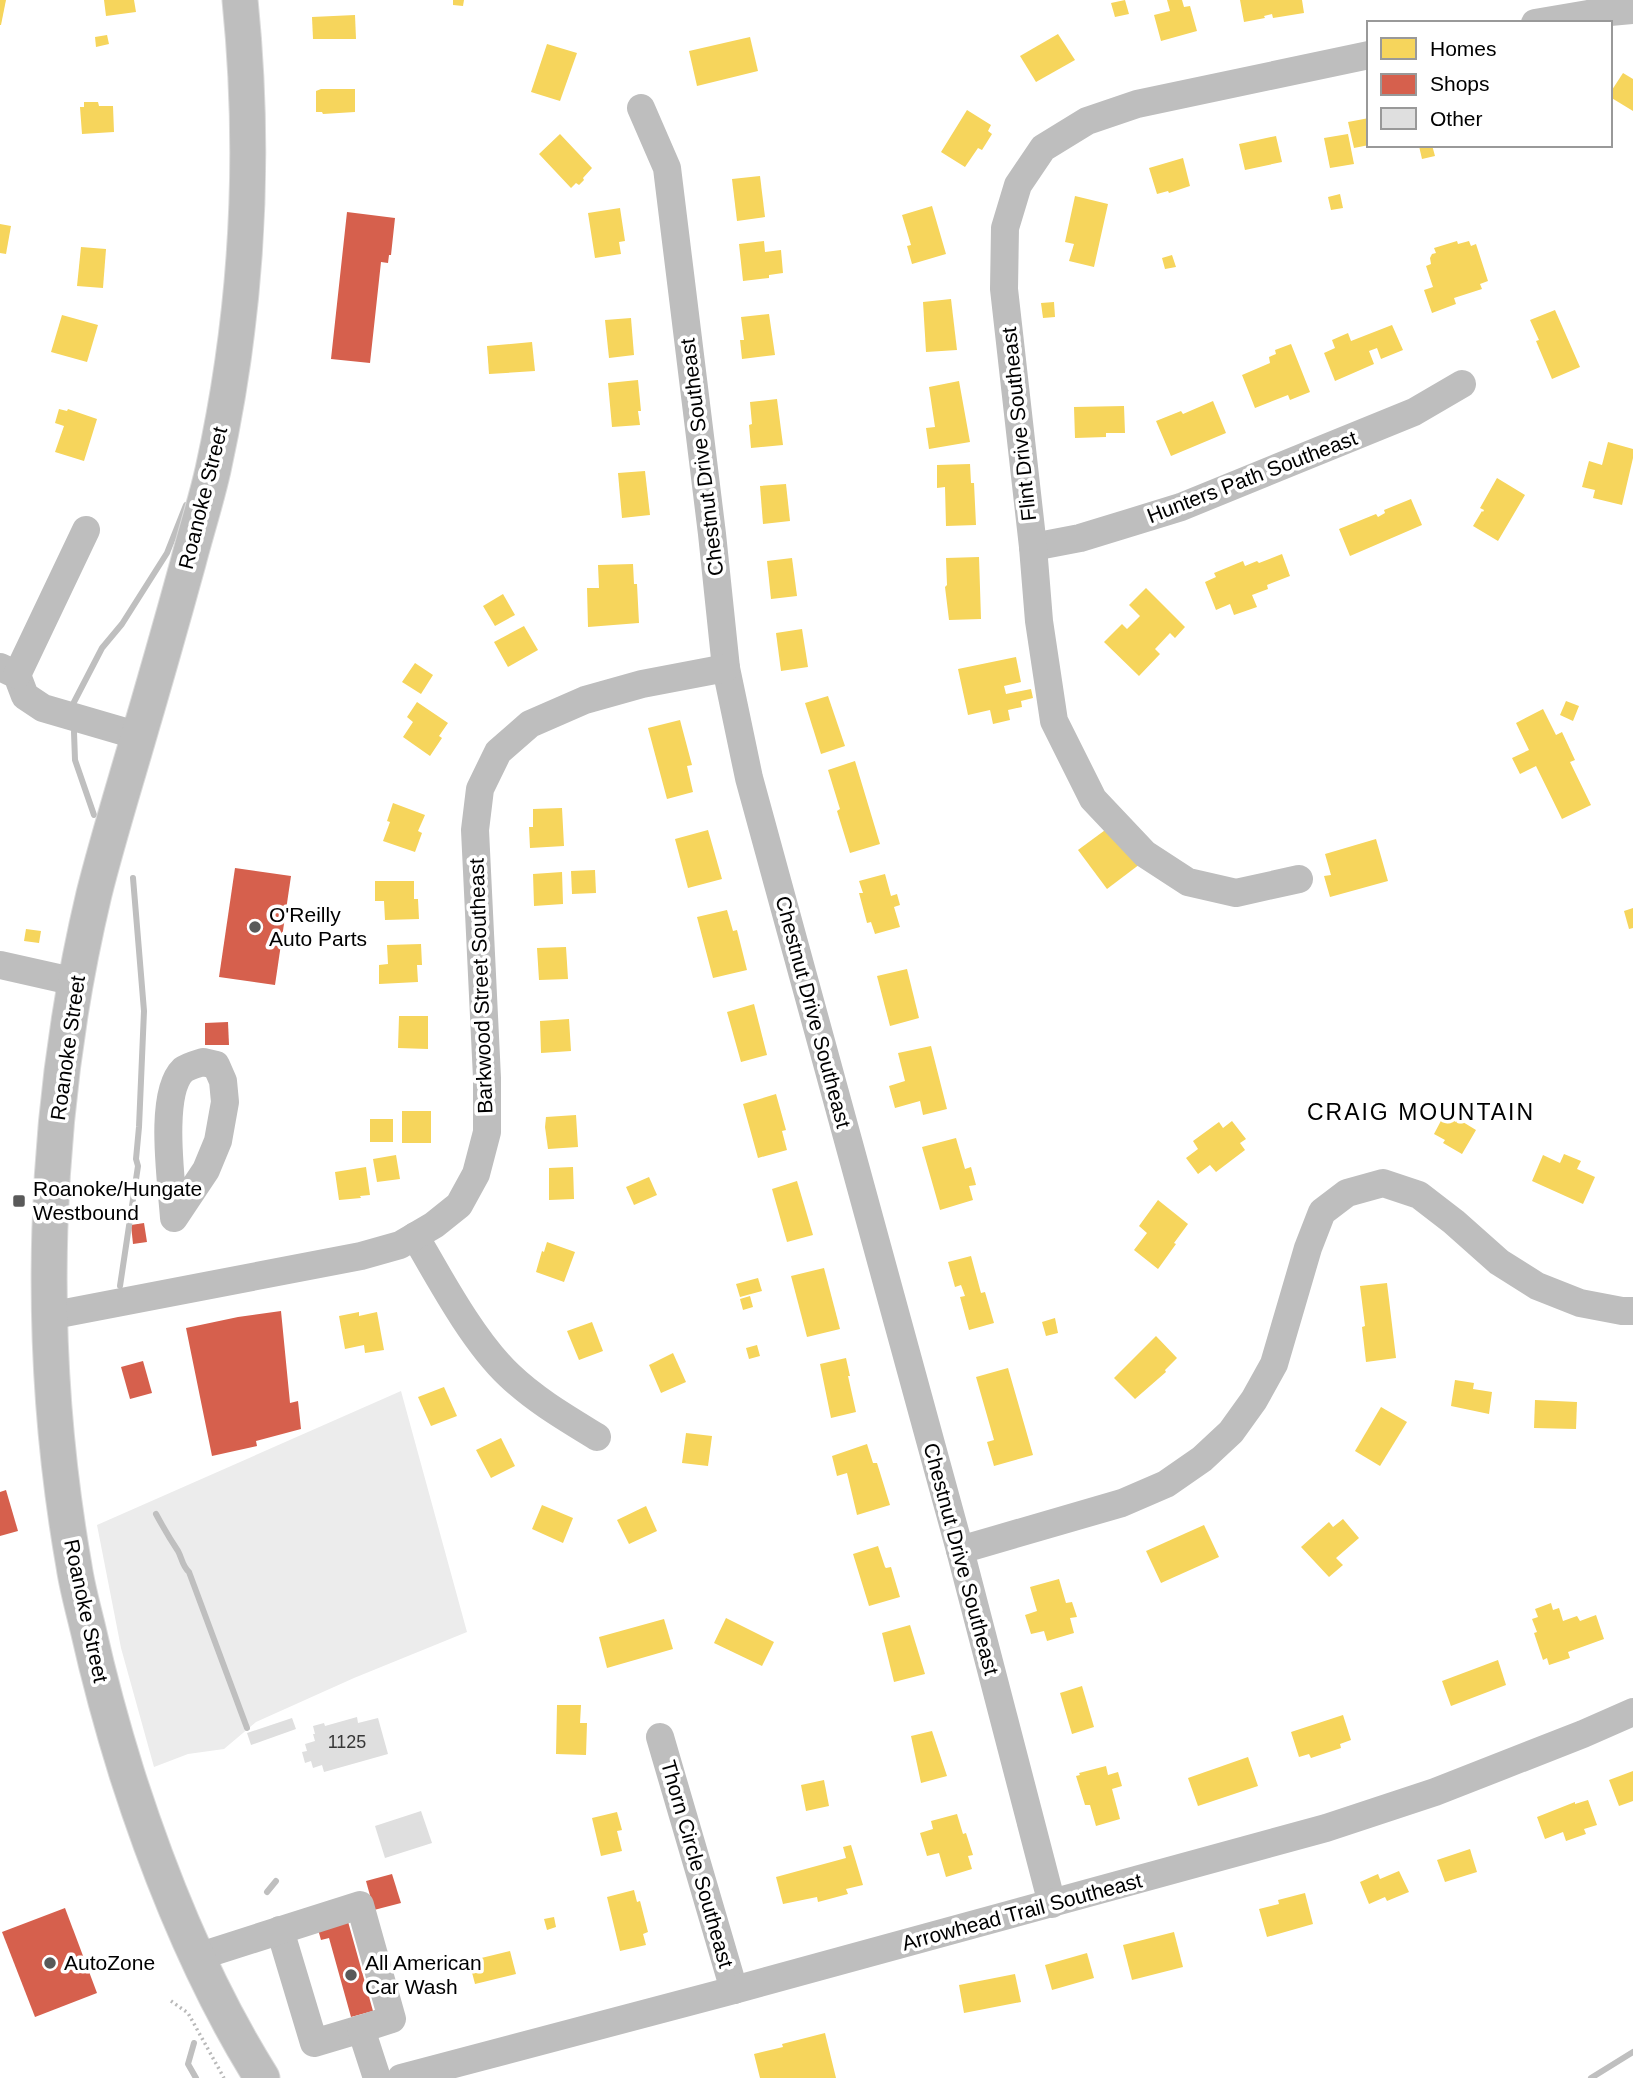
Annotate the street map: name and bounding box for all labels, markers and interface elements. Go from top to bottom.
legend [1367,21,1612,147]
text: Homes [1430,37,1497,60]
text: Shops [1430,72,1490,95]
text: Other [1430,107,1483,130]
street label: Flint Drive Southeast [997,326,1040,522]
street label: Chestnut Drive Southeast [675,337,727,577]
street label: Roanoke Street [174,424,231,571]
street label: Hunters Path Southeast [1144,426,1360,527]
street label: Barkwood Street Southeast [465,858,496,1114]
street label: Chestnut Drive Southeast [771,893,856,1131]
place label: O'Reilly Auto Parts [269,903,367,950]
marker: O'Reilly Auto Parts [247,919,263,935]
street label: Roanoke Street [46,974,89,1122]
district label: CRAIG MOUNTAIN [1307,1099,1535,1125]
place label: Roanoke/Hungate Westbound [33,1177,202,1224]
marker: Roanoke/Hungate Westbound [11,1193,27,1209]
street label: Chestnut Drive Southeast [919,1440,1004,1678]
street label: Roanoke Street [60,1537,113,1685]
house number: 1125 [328,1732,366,1752]
street label: Thorn Circle Southeast [657,1757,738,1970]
street label: Arrowhead Trail Southeast [899,1868,1145,1955]
place label: AutoZone [64,1951,155,1974]
place label: All American Car Wash [365,1951,482,1998]
marker: AutoZone [42,1955,58,1971]
marker: All American Car Wash [343,1967,359,1983]

